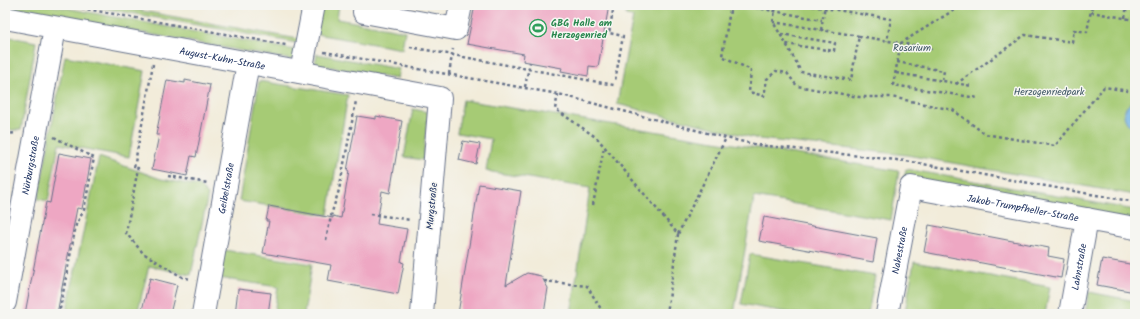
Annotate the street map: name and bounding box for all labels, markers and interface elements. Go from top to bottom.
place label: GBG Halle am Herzogenried [551,15,612,43]
sports icon: GBG Halle am Herzogenried [528,18,548,38]
park label: Rosarium [893,40,931,56]
street label: August-Kuhn-Straße [178,43,267,75]
park label: Herzogenriedpark [1014,84,1085,100]
street label: Nürburgstraße [18,134,44,196]
street label: Geibelstraße [214,161,239,215]
street label: Murgstraße [422,181,442,230]
street label: Jakob-Trumpfheller-Straße [966,190,1080,227]
street label: Nahestraße [888,225,912,275]
street label: Lahnstraße [1067,242,1092,292]

